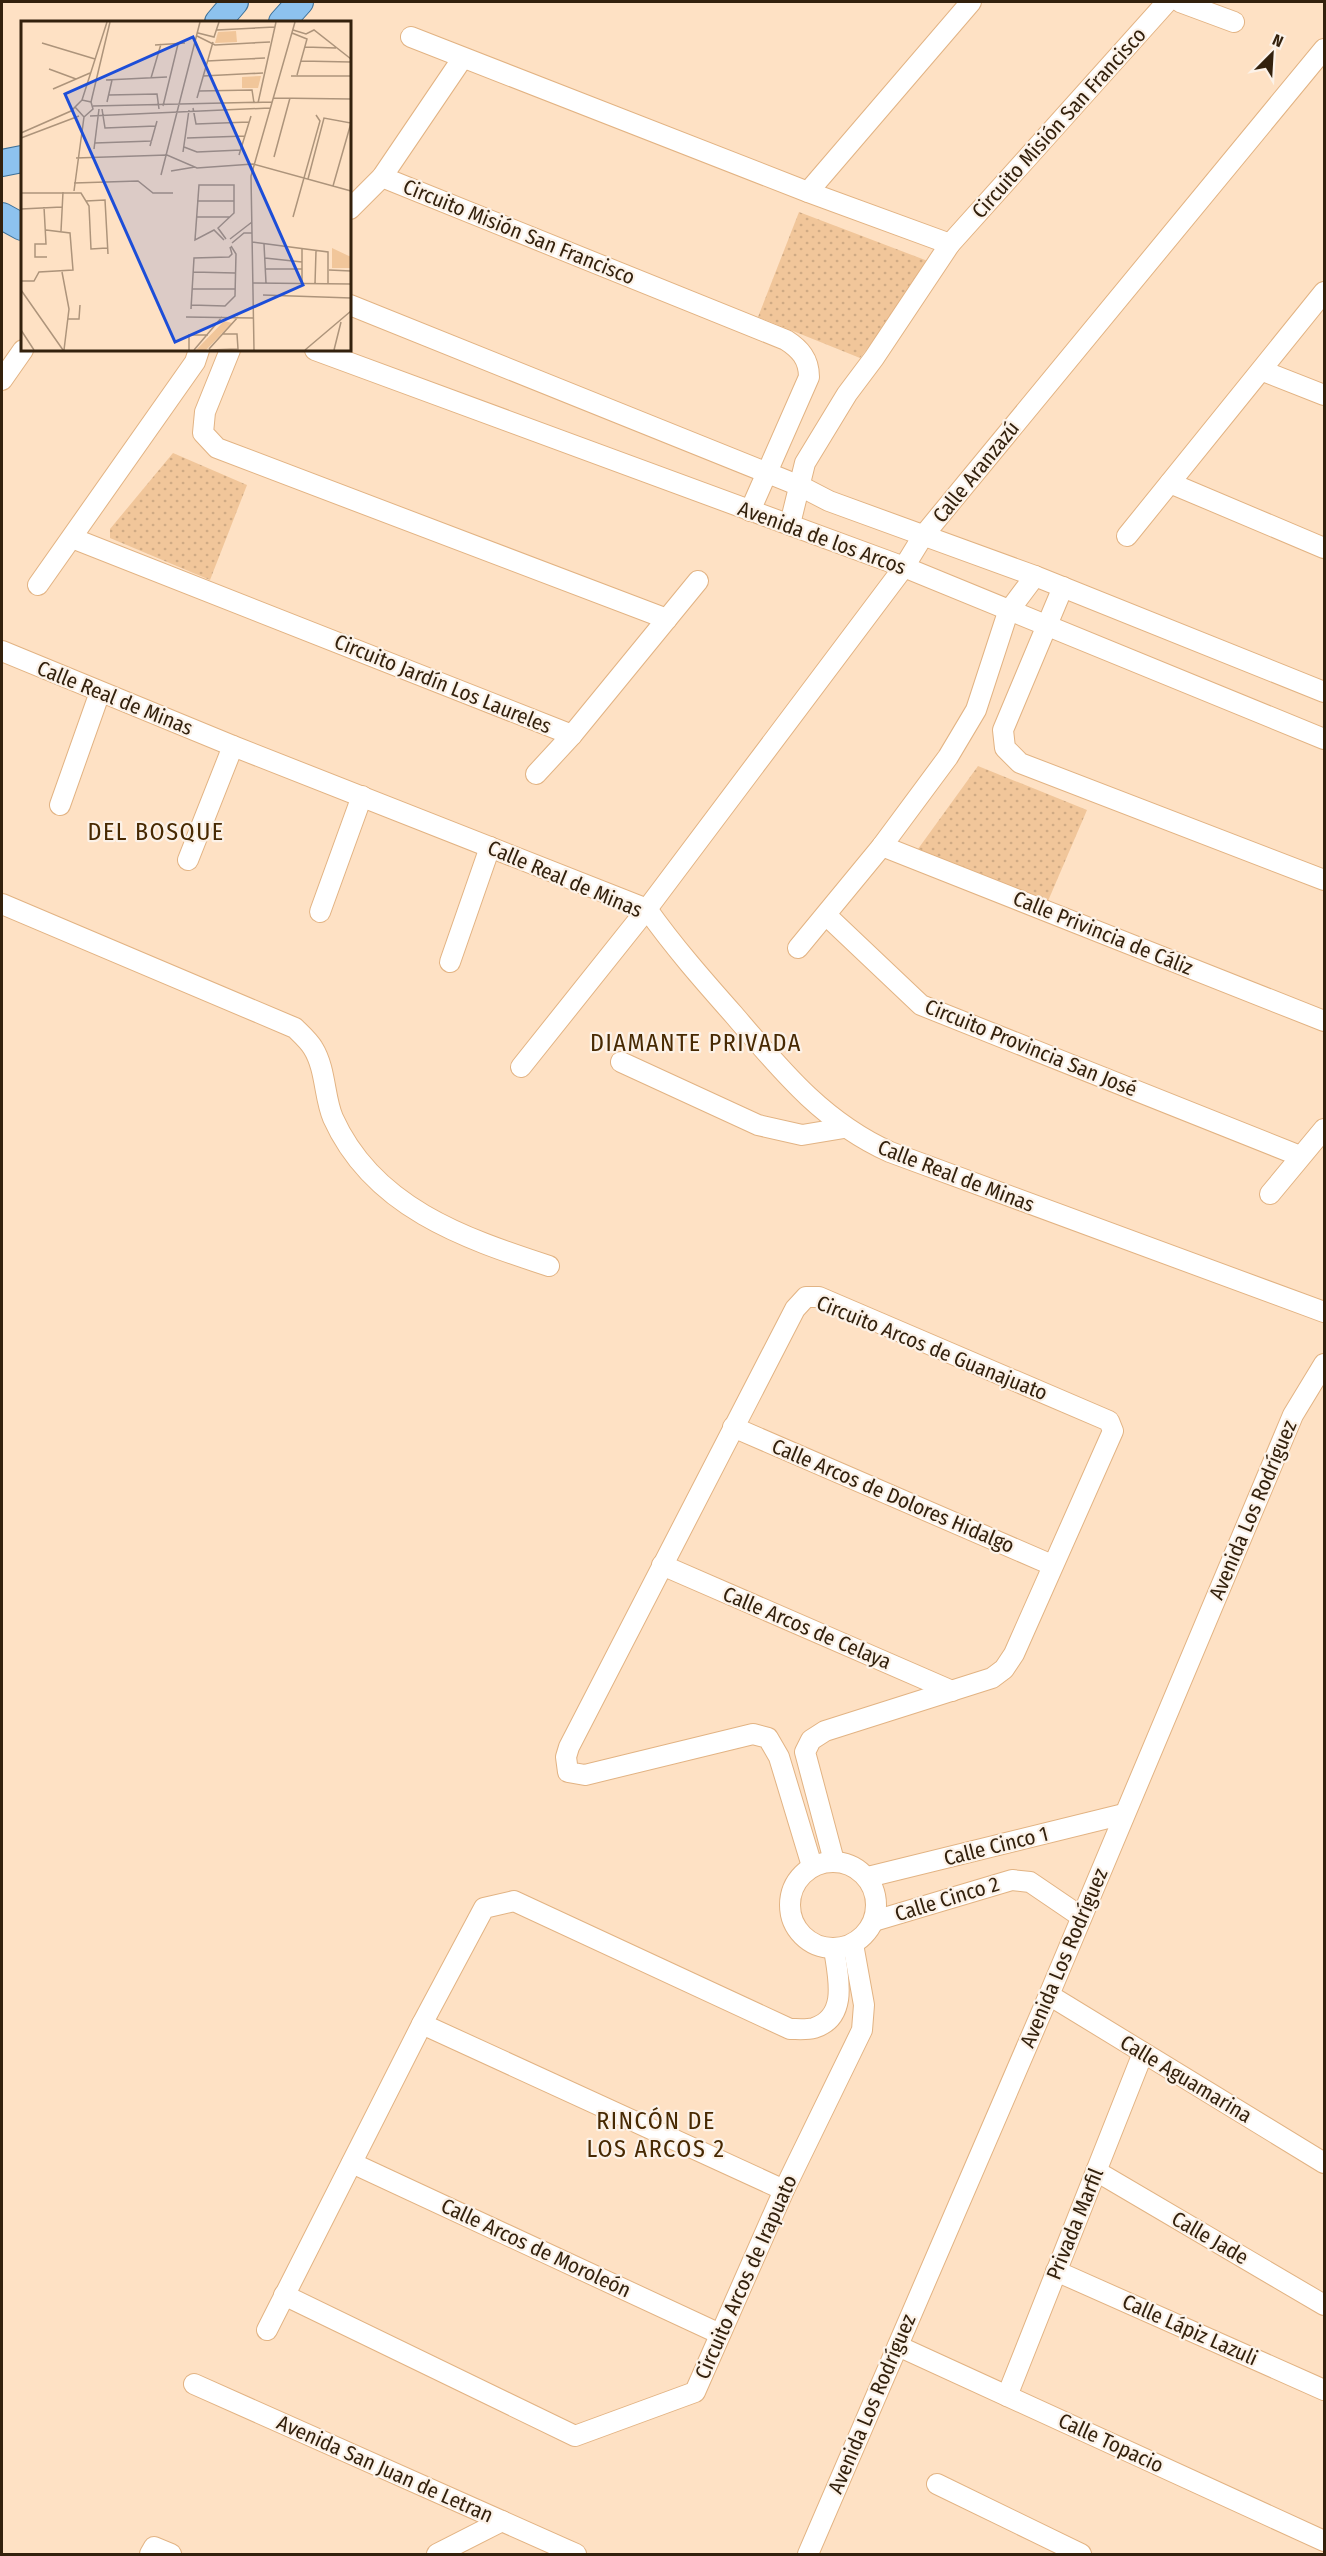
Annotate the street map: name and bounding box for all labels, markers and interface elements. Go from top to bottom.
inset map [21,21,351,351]
street label: Circuito Misión San Francisco [966,22,1152,224]
north arrow [1242,24,1302,84]
text: N [1270,30,1286,51]
street label: Circuito Misión San Francisco [399,174,639,290]
street label: Calle Aranzazú [927,416,1025,528]
street label: Avenida de los Arcos [734,496,910,580]
street label: Circuito Jardín Los Laureles [331,628,555,740]
street label: Calle Real de Minas [33,655,197,741]
district label: DEL BOSQUE [87,818,225,846]
street label: Calle Real de Minas [484,835,646,923]
street label: Calle Privincia de Cáliz [1009,885,1197,981]
street label: Circuito Provincia San José [921,993,1141,1103]
district label: DIAMANTE PRIVADA [590,1029,802,1057]
street label: Calle Real de Minas [874,1134,1038,1218]
street label: Circuito Arcos de Guanajuato [813,1290,1051,1406]
street label: Avenida Los Rodríguez [1203,1416,1303,1604]
street label: Calle Arcos de Dolores Hidalgo [768,1433,1018,1559]
street label: Calle Arcos de Celaya [719,1581,895,1675]
street label: Calle Cinco 1 [941,1820,1051,1872]
street label: Avenida Los Rodríguez [1014,1864,1114,2052]
street label: Calle Cinco 2 [892,1871,1002,1927]
street label: Calle Aguamarina [1115,2029,1257,2129]
district label: RINCÓN DE LOS ARCOS 2 [586,2107,726,2163]
street label: Privada Marfil [1041,2164,1109,2284]
street label: Circuito Arcos de Irapuato [689,2171,803,2383]
street label: Calle Arcos de Moroleón [437,2193,635,2303]
street label: Calle Jade [1167,2206,1253,2270]
street label: Calle Lápiz Lazuli [1118,2289,1262,2371]
street label: Avenida Los Rodríguez [822,2310,922,2498]
street label: Calle Topacio [1054,2407,1168,2479]
street label: Avenida San Juan de Letran [273,2410,497,2528]

